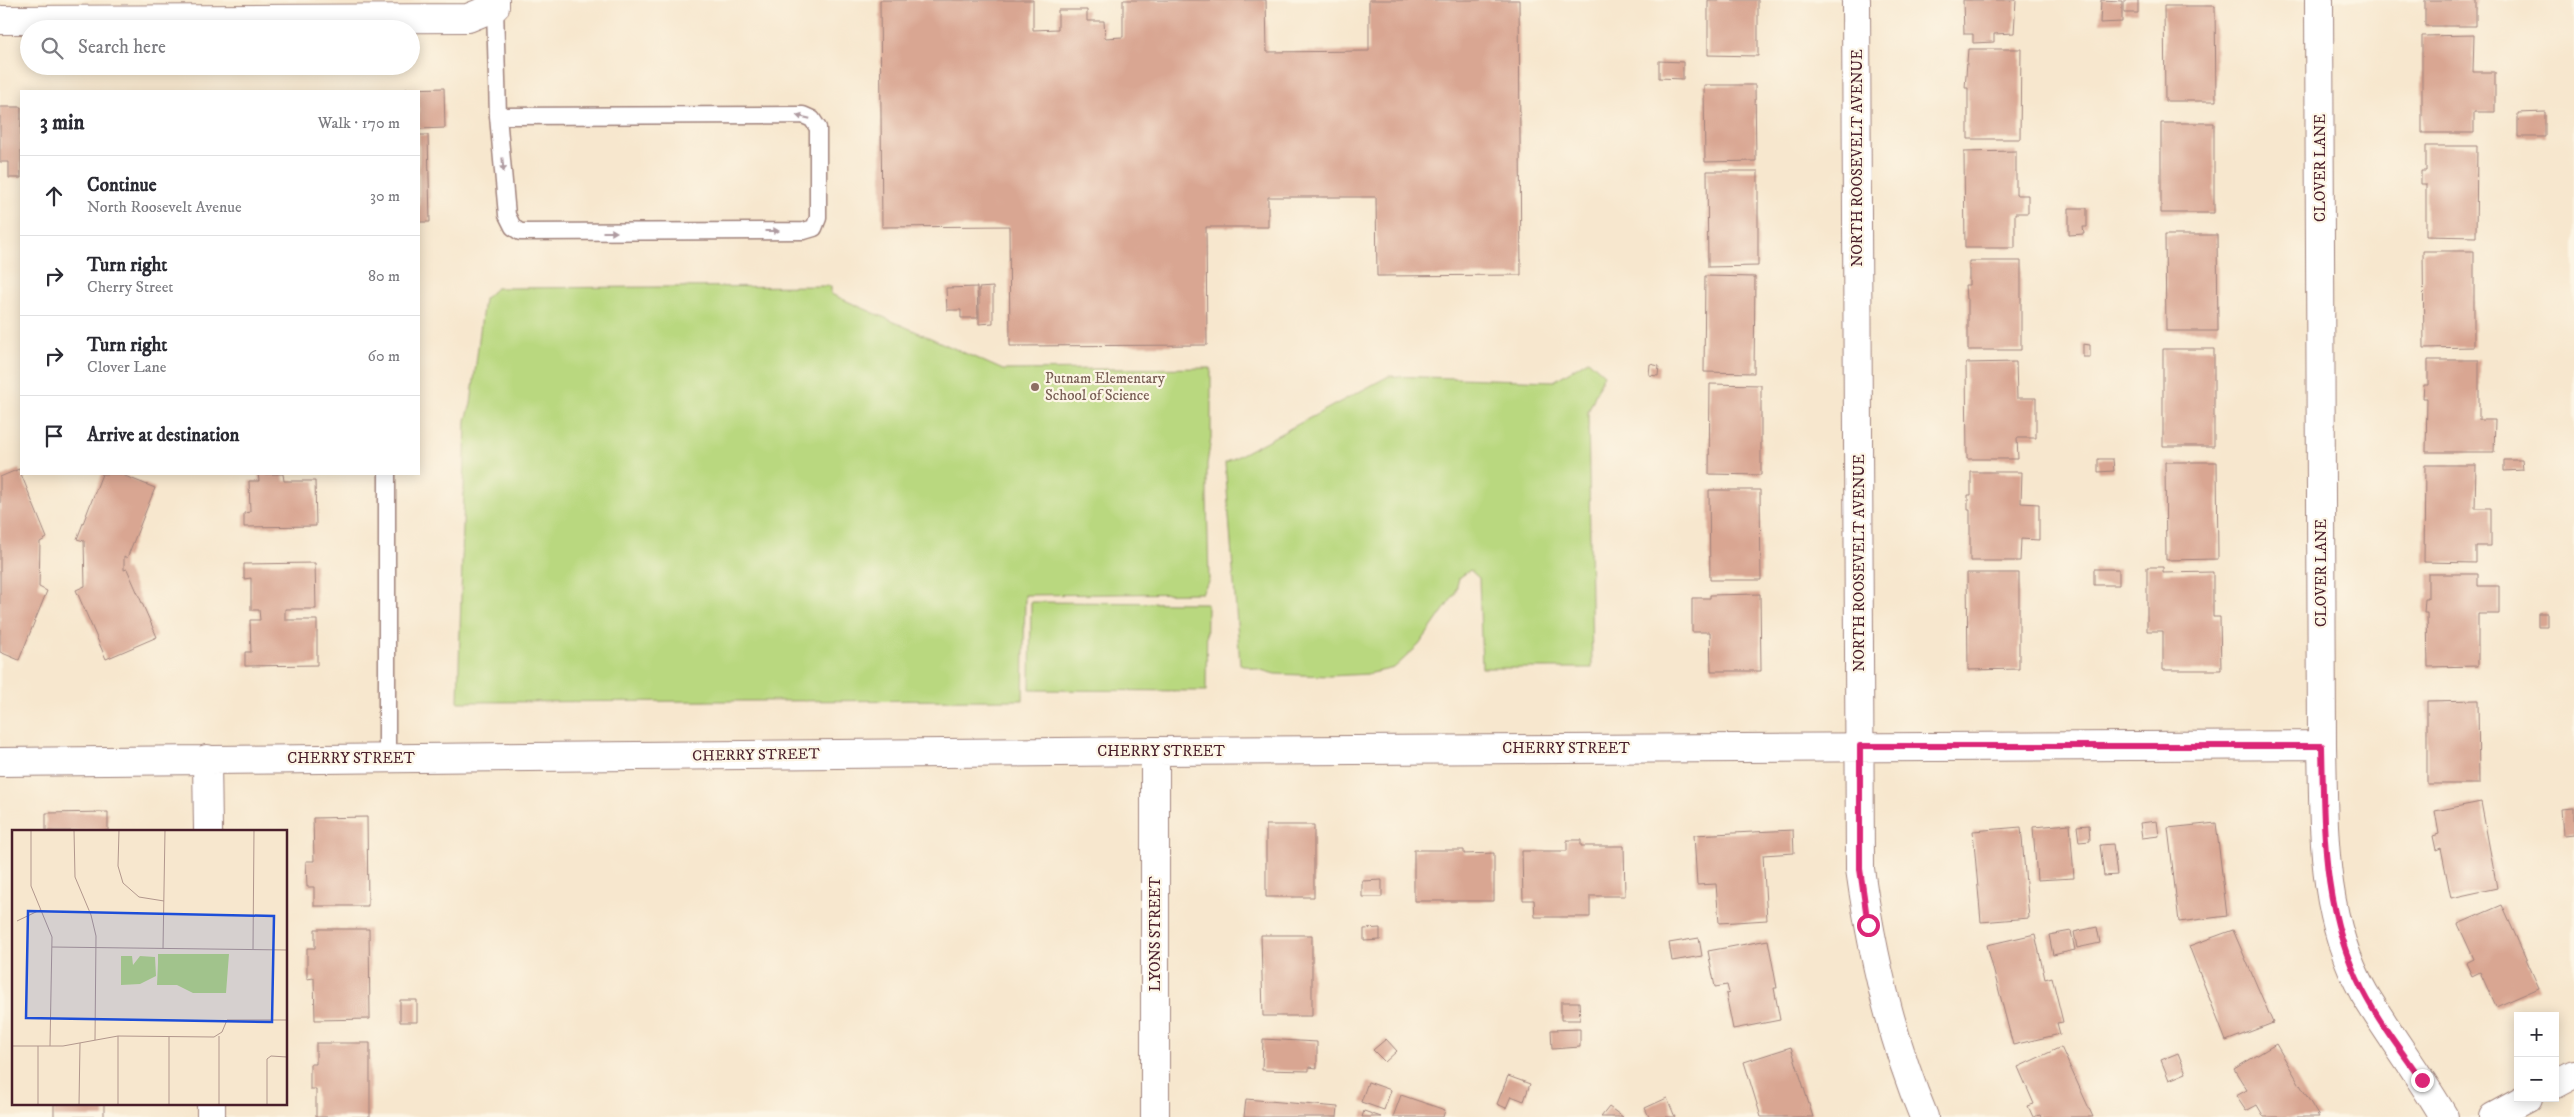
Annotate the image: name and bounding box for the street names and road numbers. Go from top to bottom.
street label: NORTH ROOSEVELT AVENUE [1848,49,1867,267]
street label: CLOVER LANE [2311,114,2330,222]
street label: NORTH ROOSEVELT AVENUE [1850,454,1869,672]
street label: CLOVER LANE [2312,519,2331,627]
street label: CHERRY STREET [1502,739,1630,758]
street label: CHERRY STREET [1097,742,1225,761]
street label: CHERRY STREET [692,744,821,766]
street label: CHERRY STREET [287,749,415,768]
street label: LYONS STREET [1146,876,1165,992]

